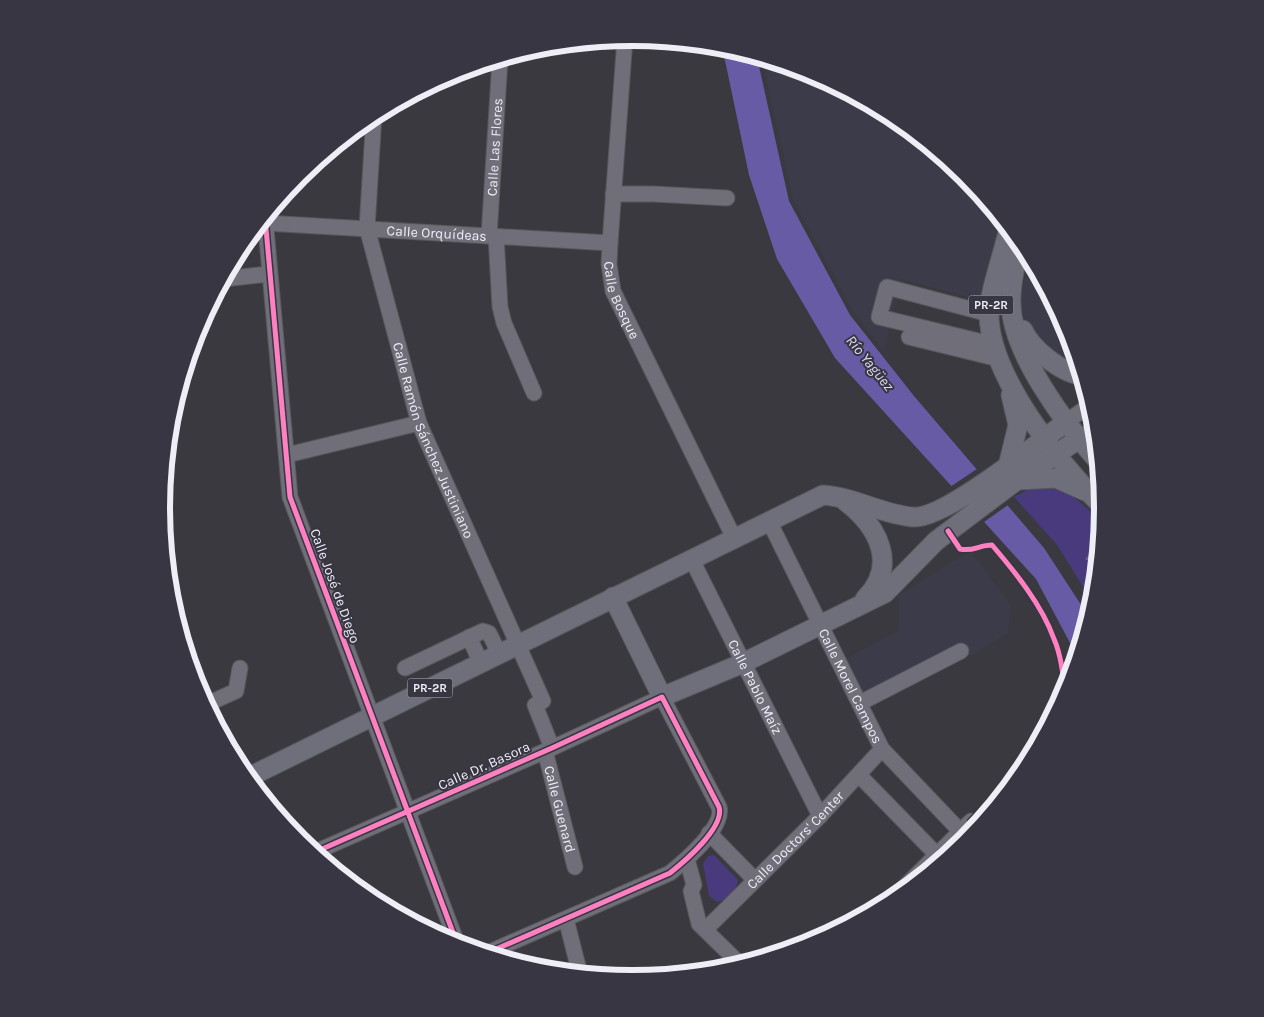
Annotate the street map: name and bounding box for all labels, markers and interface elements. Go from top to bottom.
street label: Calle Las Flores [483,98,506,197]
street label: Calle Orquídeas [386,222,487,244]
street label: Calle Bosque [600,260,644,342]
road number: PR-2R [968,296,1014,314]
water label: Río Yagüez [842,332,898,395]
street label: Calle Ramón Sánchez Justiniano [389,340,478,541]
street label: Calle José de Diego [306,526,364,646]
street label: Calle Morel Campos [815,625,886,746]
street label: Calle Pablo Maíz [725,637,786,737]
road number: PR-2R [408,678,452,698]
street label: Calle Dr. Basora [435,738,533,794]
street label: Calle Guenard [541,764,579,854]
street label: Calle Doctors' Center [743,787,848,893]

